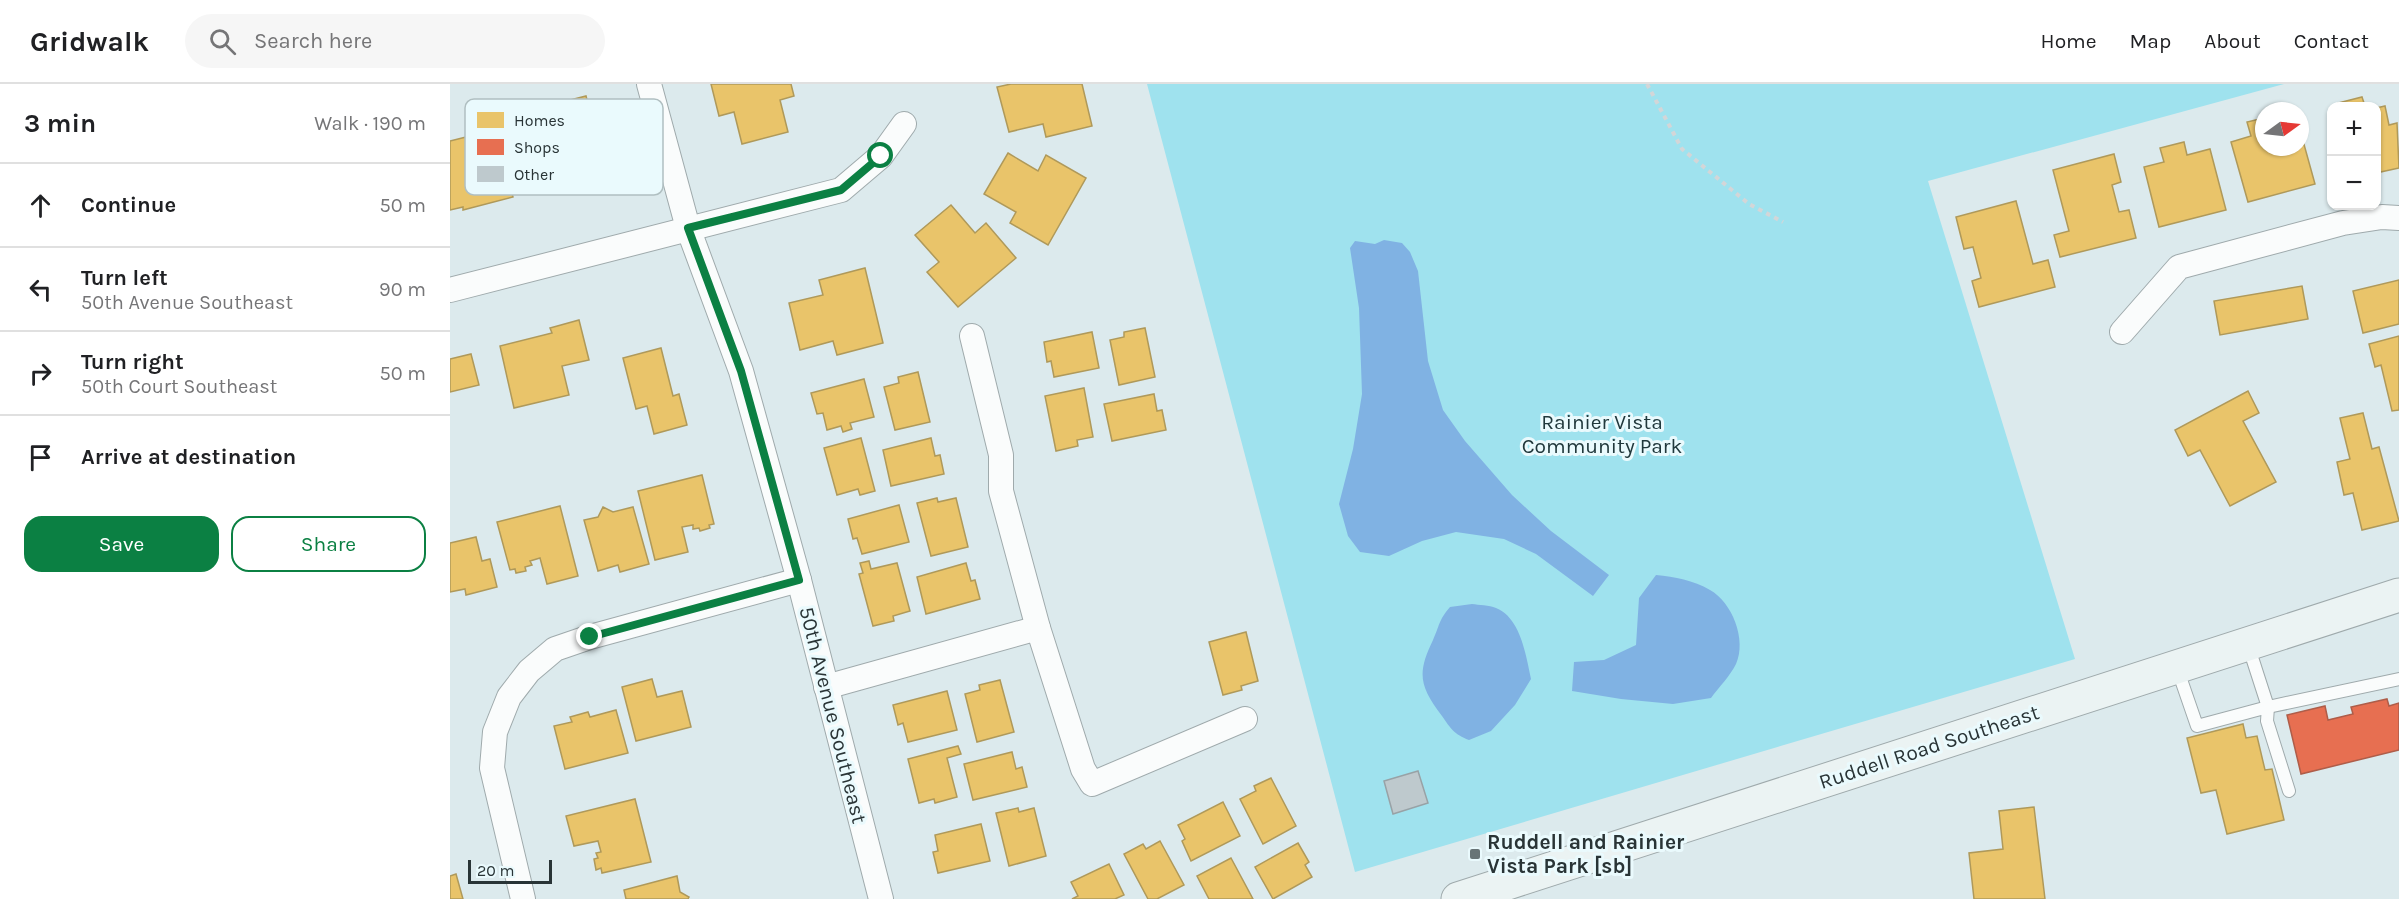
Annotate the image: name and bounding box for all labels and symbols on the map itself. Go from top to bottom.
legend [465,99,663,195]
north arrow [2255,102,2309,156]
text: Homes [514,111,565,130]
text: Shops [514,138,560,157]
route start [867,142,893,168]
text: Other [514,165,554,184]
park label: Rainier Vista Community Park [1522,410,1682,458]
street label: 50th Avenue Southeast [794,604,872,826]
route end [576,623,602,649]
street label: Ruddell Road Southeast [1816,700,2042,794]
place label: Ruddell and Rainier Vista Park [sb] [1487,830,1685,878]
marker: Ruddell and Rainier Vista Park [sb] [1468,847,1482,861]
scale bar [468,857,552,884]

